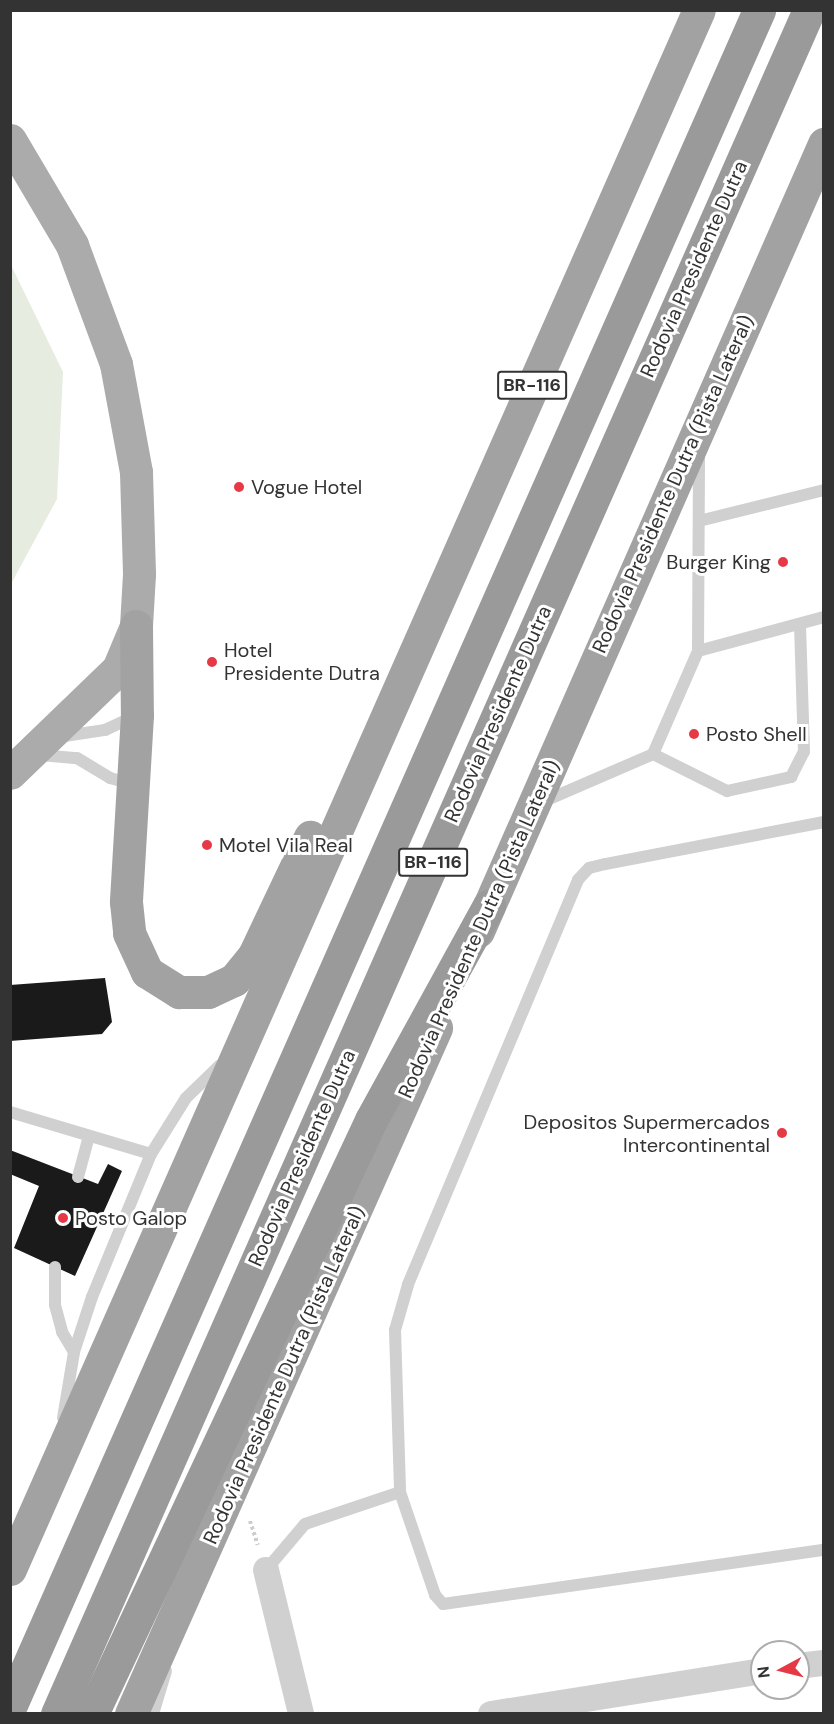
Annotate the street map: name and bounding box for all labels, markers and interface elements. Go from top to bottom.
street label: Rodovia Presidente Dutra [635,157,753,381]
street label: Rodovia Presidente Dutra (Pista Lateral) [587,311,759,657]
road number: BR-116 [496,370,568,400]
place label: Vogue Hotel [251,475,362,499]
marker: Vogue Hotel [232,480,246,494]
place label: Burger King [666,550,771,574]
marker: Burger King [776,555,790,569]
street label: Rodovia Presidente Dutra [439,602,557,826]
place label: Hotel Presidente Dutra [224,638,380,685]
marker: Hotel Presidente Dutra [205,655,219,669]
place label: Posto Shell [706,722,807,746]
marker: Posto Shell [687,727,701,741]
street label: Rodovia Presidente Dutra (Pista Lateral) [393,756,565,1102]
place label: Motel Vila Real [219,833,353,857]
marker: Motel Vila Real [200,838,214,852]
road number: BR-116 [397,847,469,877]
street label: Rodovia Presidente Dutra [243,1046,361,1270]
place label: Depositos Supermercados Intercontinental [524,1110,770,1157]
marker: Depositos Supermercados Intercontinental [775,1126,789,1140]
street label: Rodovia Presidente Dutra (Pista Lateral) [198,1202,370,1548]
place label: Posto Galop [75,1206,187,1230]
marker: Posto Galop [56,1211,70,1225]
north arrow [750,1640,810,1700]
text: N [752,1665,775,1679]

